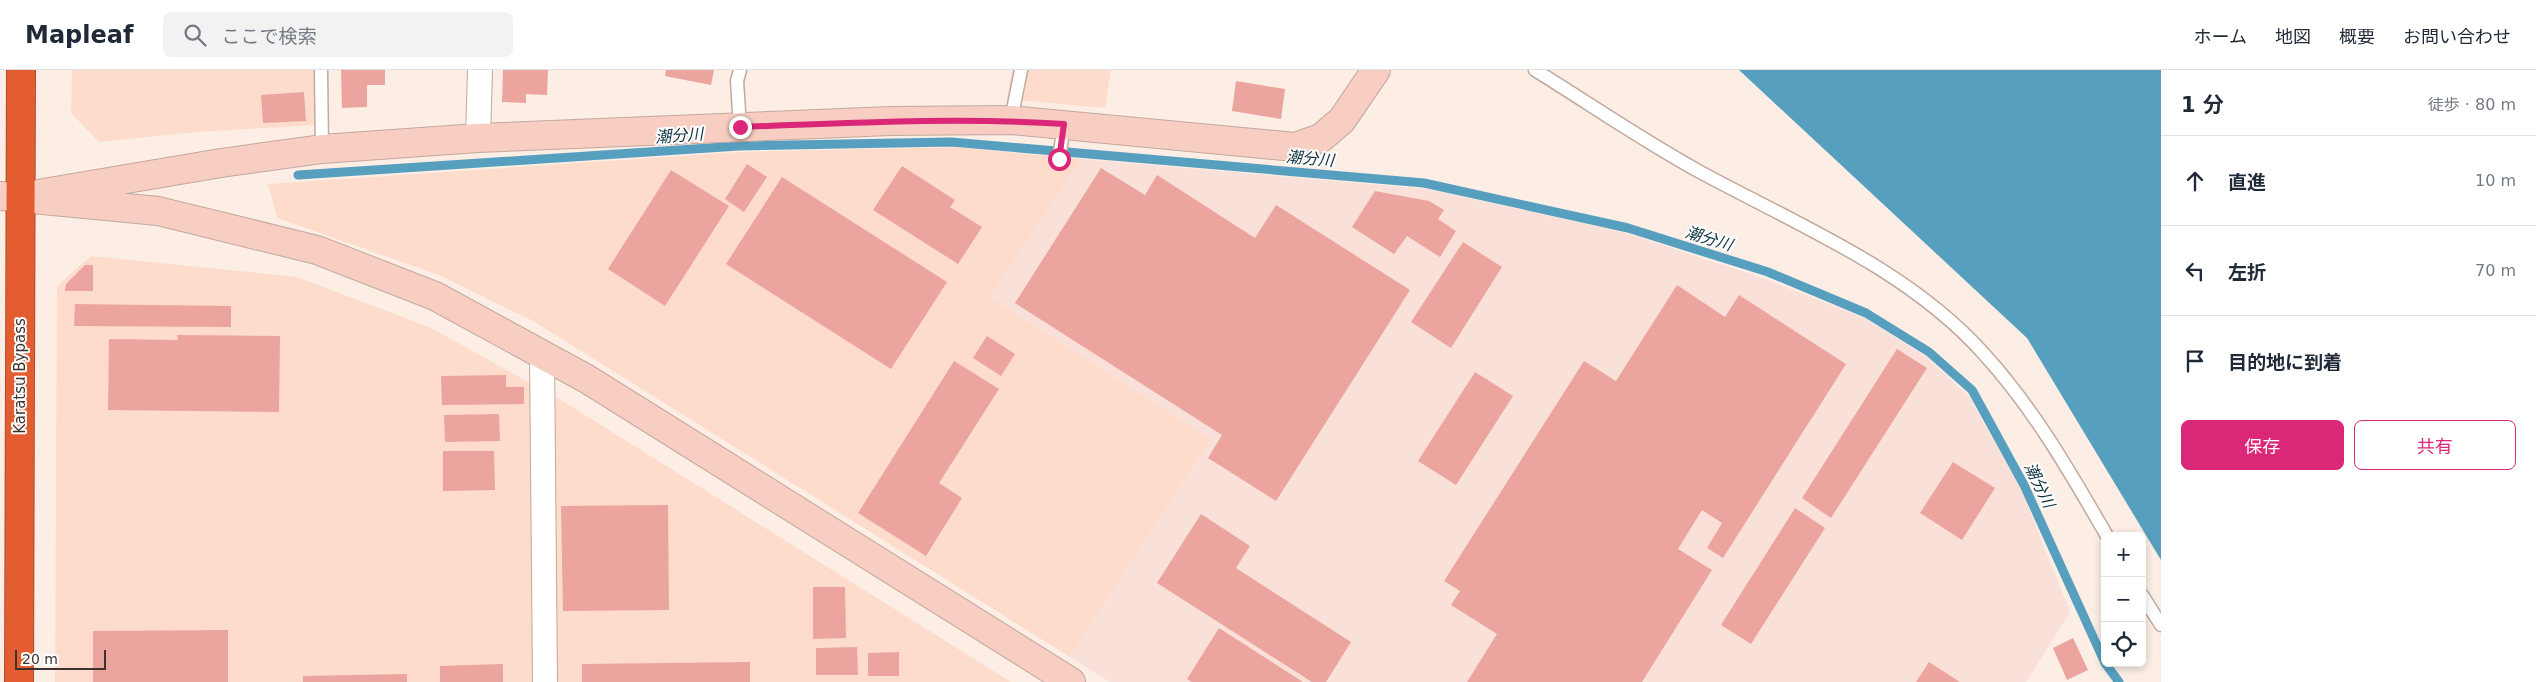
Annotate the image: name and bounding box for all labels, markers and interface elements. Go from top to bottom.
search box [163,12,513,57]
text: Mapleaf [25,21,133,49]
icon: search [181,21,209,49]
text: ここで検索 [221,25,316,47]
text: ホーム [2194,26,2247,47]
text: 地図 [2275,26,2311,47]
text: 概要 [2339,26,2375,47]
text: お問い合わせ [2403,26,2511,47]
text: 1 分 [2181,93,2224,117]
text: 徒歩 · 80 m [2428,95,2516,114]
route end [729,116,752,139]
water label: 潮分川 [654,124,706,147]
water label: 潮分川 [1285,147,1337,170]
route start [1048,148,1071,171]
icon: ahead [2181,167,2209,195]
text: 直進 [2228,171,2266,193]
text: 10 m [2475,171,2516,190]
water label: 潮分川 [1683,222,1736,255]
icon: left [2181,257,2209,285]
text: 左折 [2228,261,2266,283]
text: 70 m [2475,261,2516,280]
street label: Karatsu Bypass [11,318,29,434]
icon: arrive [2181,347,2209,375]
text: 目的地に到着 [2228,351,2342,373]
button: 保存 [2181,420,2344,470]
button: 共有 [2354,420,2516,470]
water label: 潮分川 [2020,459,2059,513]
map controls [2101,532,2146,667]
button: + [2101,532,2146,577]
button: − [2101,577,2146,622]
button: locate [2101,622,2146,667]
scale bar [15,647,106,670]
text: 20 m [22,651,58,667]

